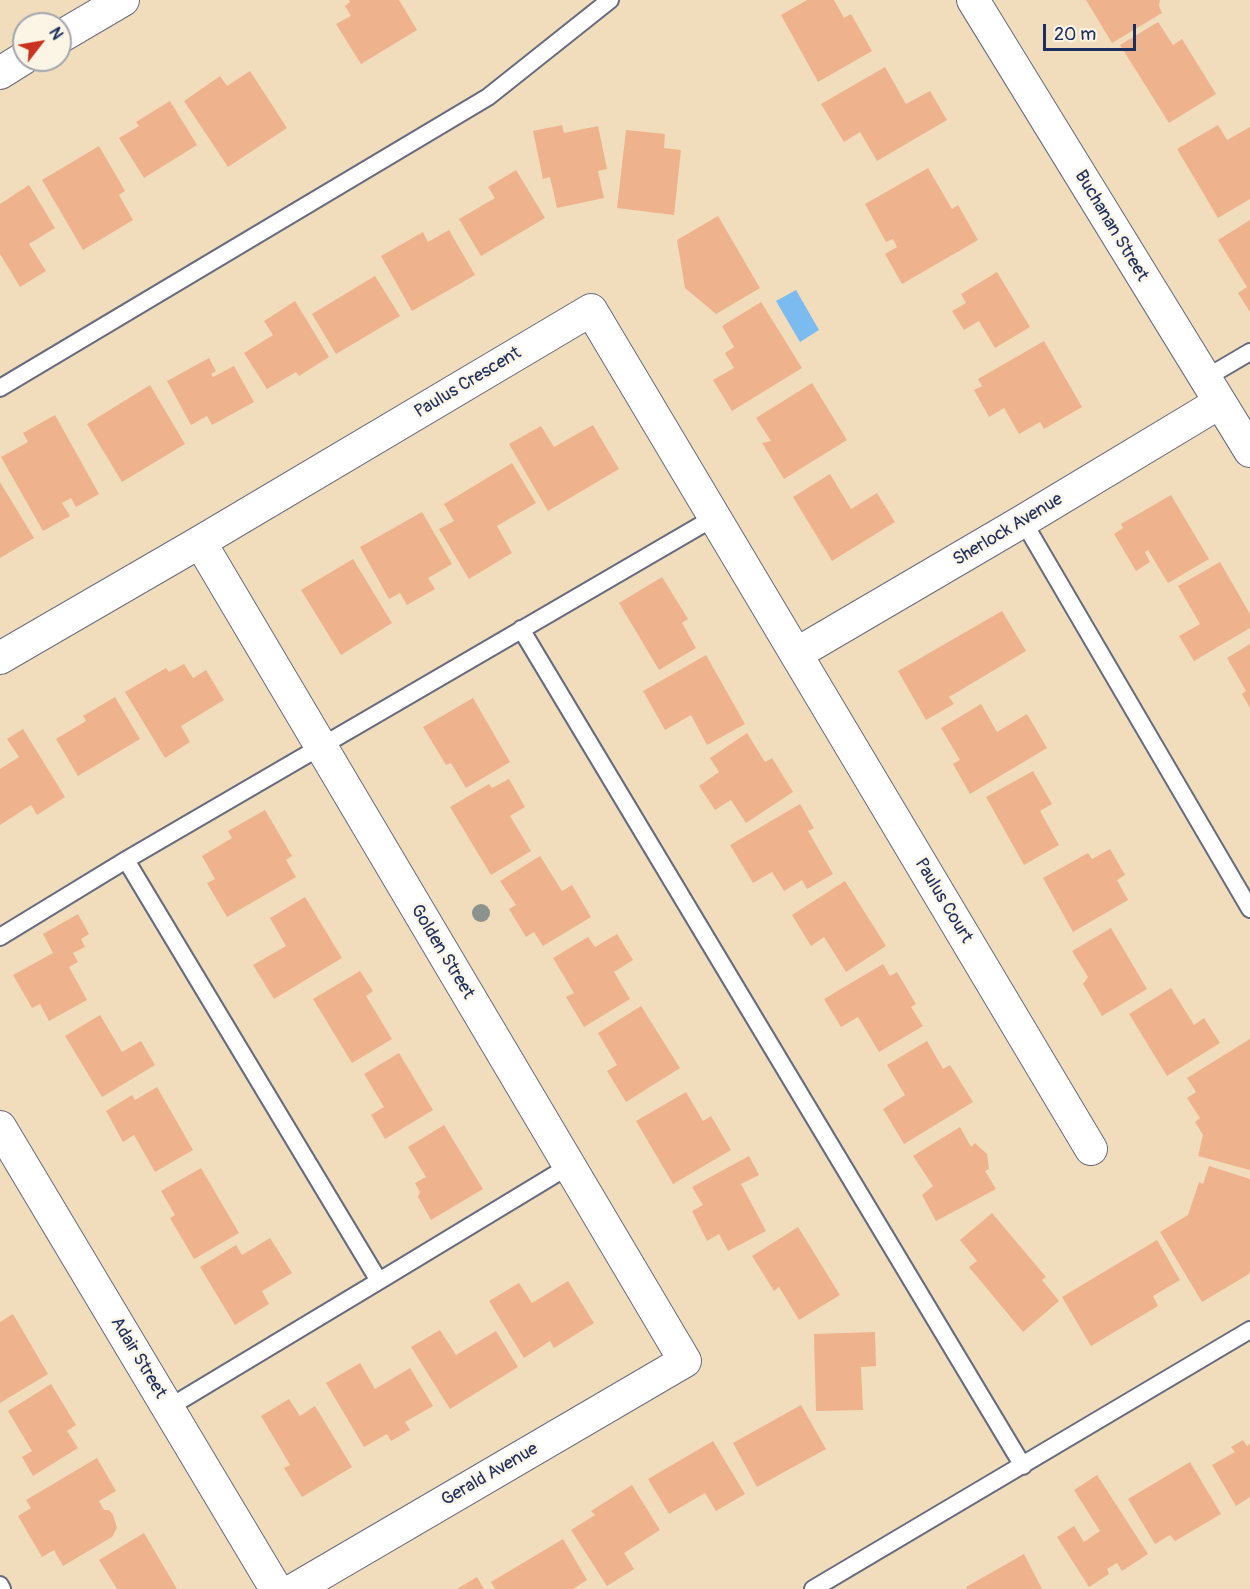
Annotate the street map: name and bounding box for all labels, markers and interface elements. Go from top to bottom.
north arrow [12,12,72,72]
scale bar [1046,12,1139,50]
text: 20 m [1054,23,1096,46]
text: N [44,24,67,44]
street label: Buchanan Street [1069,167,1153,285]
street label: Paulus Crescent [411,343,525,423]
street label: Sherlock Avenue [949,489,1067,571]
street label: Paulus Court [909,855,977,947]
street label: Golden Street [405,901,479,1003]
street label: Adair Street [105,1313,171,1403]
street label: Gerald Avenue [438,1439,542,1511]

